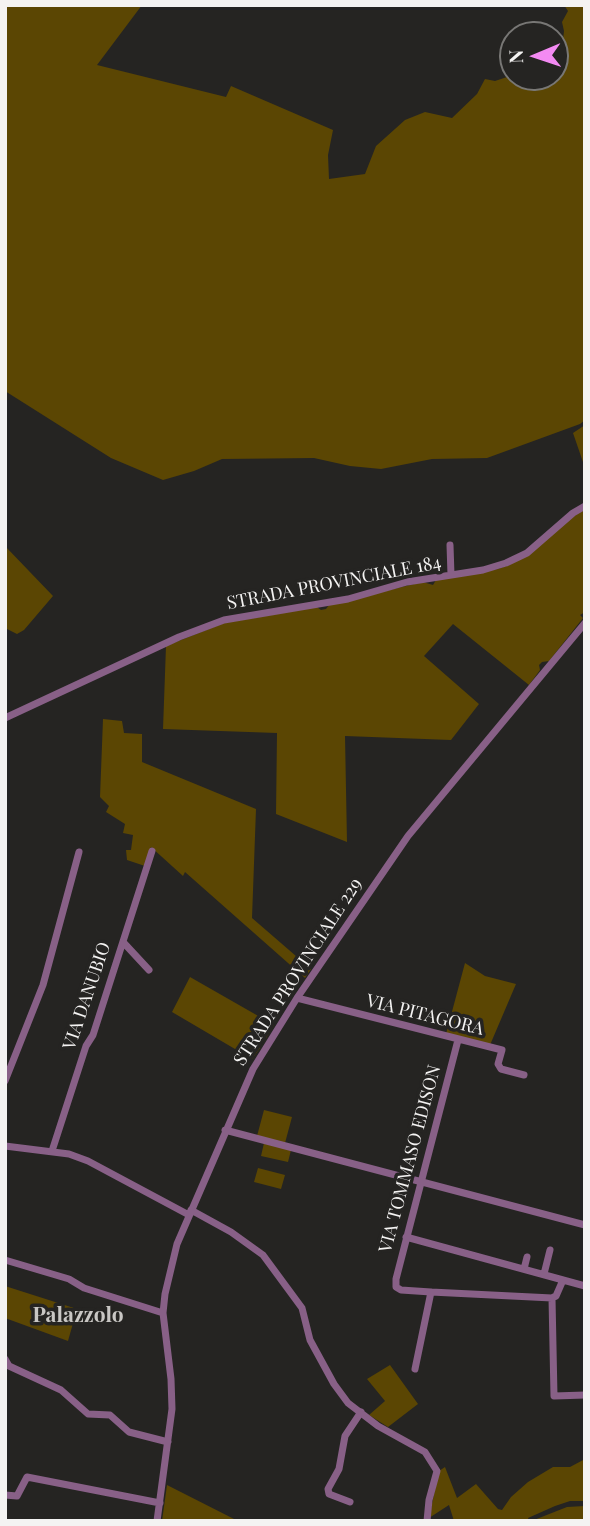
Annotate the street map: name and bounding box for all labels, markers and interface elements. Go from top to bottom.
north arrow [499,21,569,91]
text: N [502,49,528,64]
street label: STRADA PROVINCIALE 184 [225,552,443,614]
street label: STRADA PROVINCIALE 229 [229,874,367,1070]
street label: VIA DANUBIO [59,939,115,1053]
street label: VIA PITAGORA [364,990,486,1040]
street label: VIA TOMMASO EDISON [375,1063,445,1255]
district label: Palazzolo [32,1302,124,1328]

